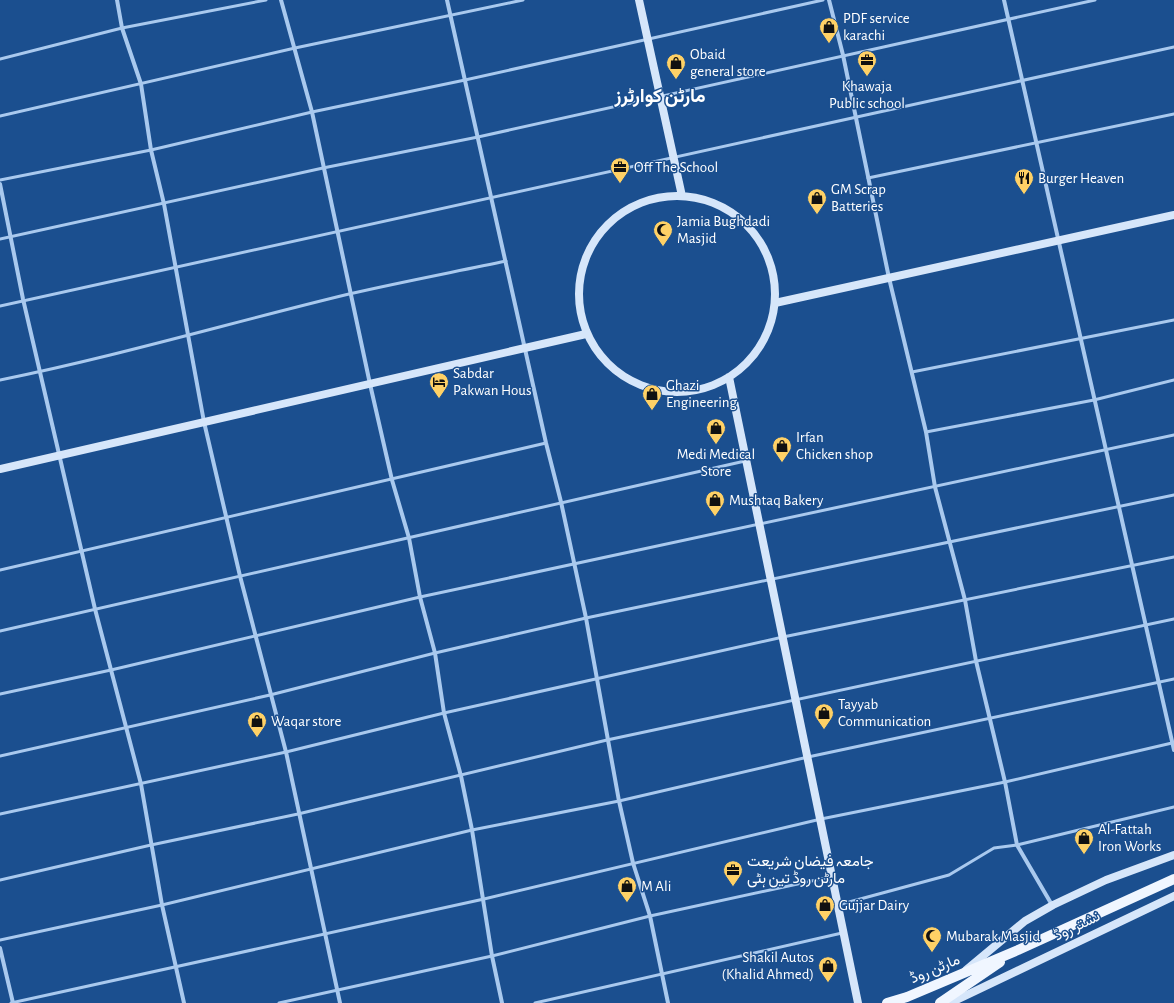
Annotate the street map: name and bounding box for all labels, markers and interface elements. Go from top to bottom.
place label: PDF service karachi [843,11,910,43]
shop icon: PDF service karachi [818,16,840,44]
place label: Obaid general store [690,47,766,79]
office icon: Khawaja Public school [856,49,878,77]
shop icon: Obaid general store [665,52,687,80]
place label: Khawaja Public school [829,79,905,111]
district label: مارٹن کوارٹرز [613,87,706,108]
office icon: Off The School [609,156,631,184]
place label: Off The School [634,160,718,175]
restaurant icon: Burger Heaven [1013,167,1035,195]
place label: Burger Heaven [1038,171,1124,186]
place label: GM Scrap Batteries [831,182,886,214]
shop icon: GM Scrap Batteries [806,187,828,215]
place label: Jamia Bughdadi Masjid [677,214,770,246]
mosque icon: Jamia Bughdadi Masjid [652,219,674,247]
place label: Sabdar Pakwan Hous [453,366,532,398]
hotel icon: Sabdar Pakwan Hous [428,371,450,399]
place label: Ghazi Engineering [666,378,738,410]
shop icon: Ghazi Engineering [641,383,663,411]
shop icon: Medi Medical Store [705,417,727,445]
place label: Irfan Chicken shop [796,430,873,462]
shop icon: Irfan Chicken shop [771,435,793,463]
place label: Medi Medical Store [677,447,755,479]
shop icon: Mushtaq Bakery [704,489,726,517]
place label: Mushtaq Bakery [729,493,824,508]
place label: Tayyab Communication [838,697,931,729]
shop icon: Tayyab Communication [813,702,835,730]
shop icon: Waqar store [246,710,268,738]
place label: Waqar store [271,714,341,729]
place label: Al-Fattah Iron Works [1098,822,1161,854]
shop icon: Al-Fattah Iron Works [1073,827,1095,855]
place label: جامعہ فیضان شریعت مارٹن روڈ تین ہٹی [747,854,874,888]
office icon: جامعہ فیضان شریعت مارٹن روڈ تین ہٹی [722,859,744,887]
shop icon: M Ali [616,875,638,903]
place label: M Ali [641,879,671,894]
shop icon: Gujjar Dairy [814,894,836,922]
place label: Gujjar Dairy [839,898,910,913]
street label: نشتر روڈ [1051,908,1103,944]
mosque icon: Mubarak Masjid [921,925,943,953]
place label: Mubarak Masjid [946,929,1040,944]
place label: Shakil Autos (Khalid Ahmed) [722,950,814,982]
street label: مارٹن روڈ [908,951,963,988]
shop icon: Shakil Autos (Khalid Ahmed) [817,955,839,983]

